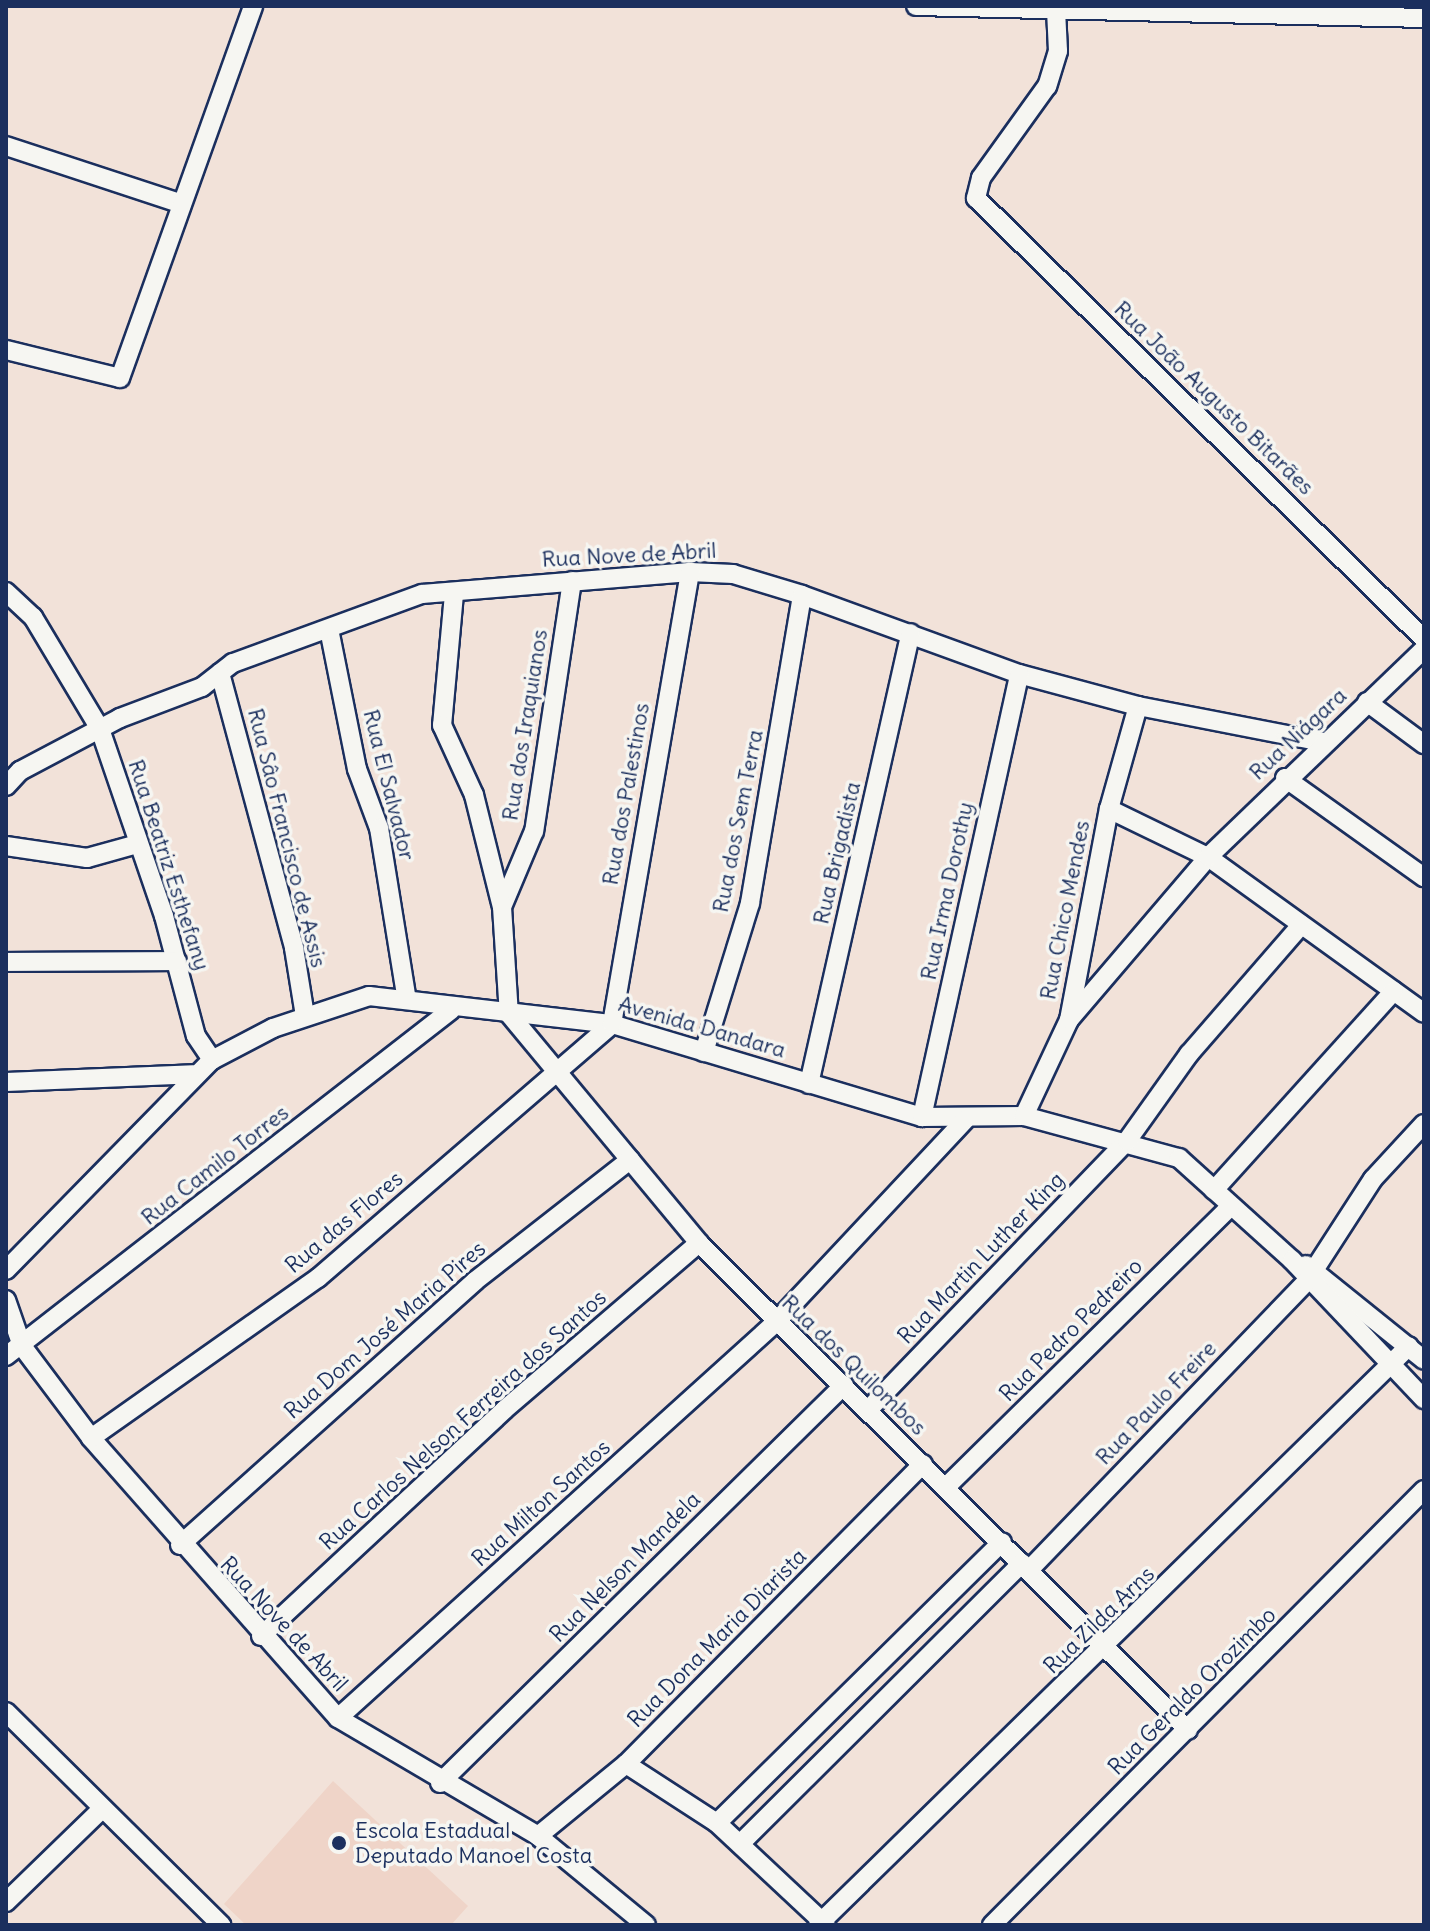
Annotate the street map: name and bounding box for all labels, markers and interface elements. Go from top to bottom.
street label: Rua João Augusto Bitarães [1109,296,1319,500]
street label: Rua Nove de Abril [541,537,717,573]
street label: Rua dos Iraquianos [497,628,553,822]
street label: Rua Niágara [1244,682,1352,786]
street label: Rua dos Palestinos [597,701,655,887]
street label: Rua Sâo Francisco de Assis [242,706,332,970]
street label: Rua El Salvador [357,707,421,863]
street label: Rua dos Sem Terra [707,727,769,915]
street label: Rua Beatriz Esthefany [122,756,216,974]
street label: Rua Brigadista [808,779,866,927]
street label: Rua Irma Dorothy [915,800,979,982]
street label: Rua Chico Mendes [1035,818,1095,1002]
street label: Avenida Dandara [615,991,789,1063]
street label: Rua Camilo Torres [136,1099,294,1231]
street label: Rua das Flores [280,1165,408,1279]
street label: Rua Martin Luther King [892,1167,1070,1349]
street label: Rua Dom José Maria Pires [279,1235,491,1425]
street label: Rua Pedro Pedreiro [994,1253,1148,1407]
street label: Rua Carlos Nelson Ferreira dos Santos [314,1284,612,1556]
street label: Rua dos Quilombos [776,1289,932,1441]
street label: Rua Paulo Freire [1090,1336,1222,1470]
street label: Rua Milton Santos [466,1434,616,1572]
street label: Rua Nelson Mandela [544,1486,706,1648]
street label: Rua Dona Maria Diarista [622,1543,812,1733]
street label: Rua Nove de Abril [215,1551,353,1697]
street label: Rua Zilda Arns [1038,1561,1160,1679]
street label: Rua Geraldo Orozimbo [1103,1602,1281,1780]
place label: Escola Estadual Deputado Manoel Costa [355,1817,592,1868]
marker: Escola Estadual Deputado Manoel Costa [330,1834,348,1852]

